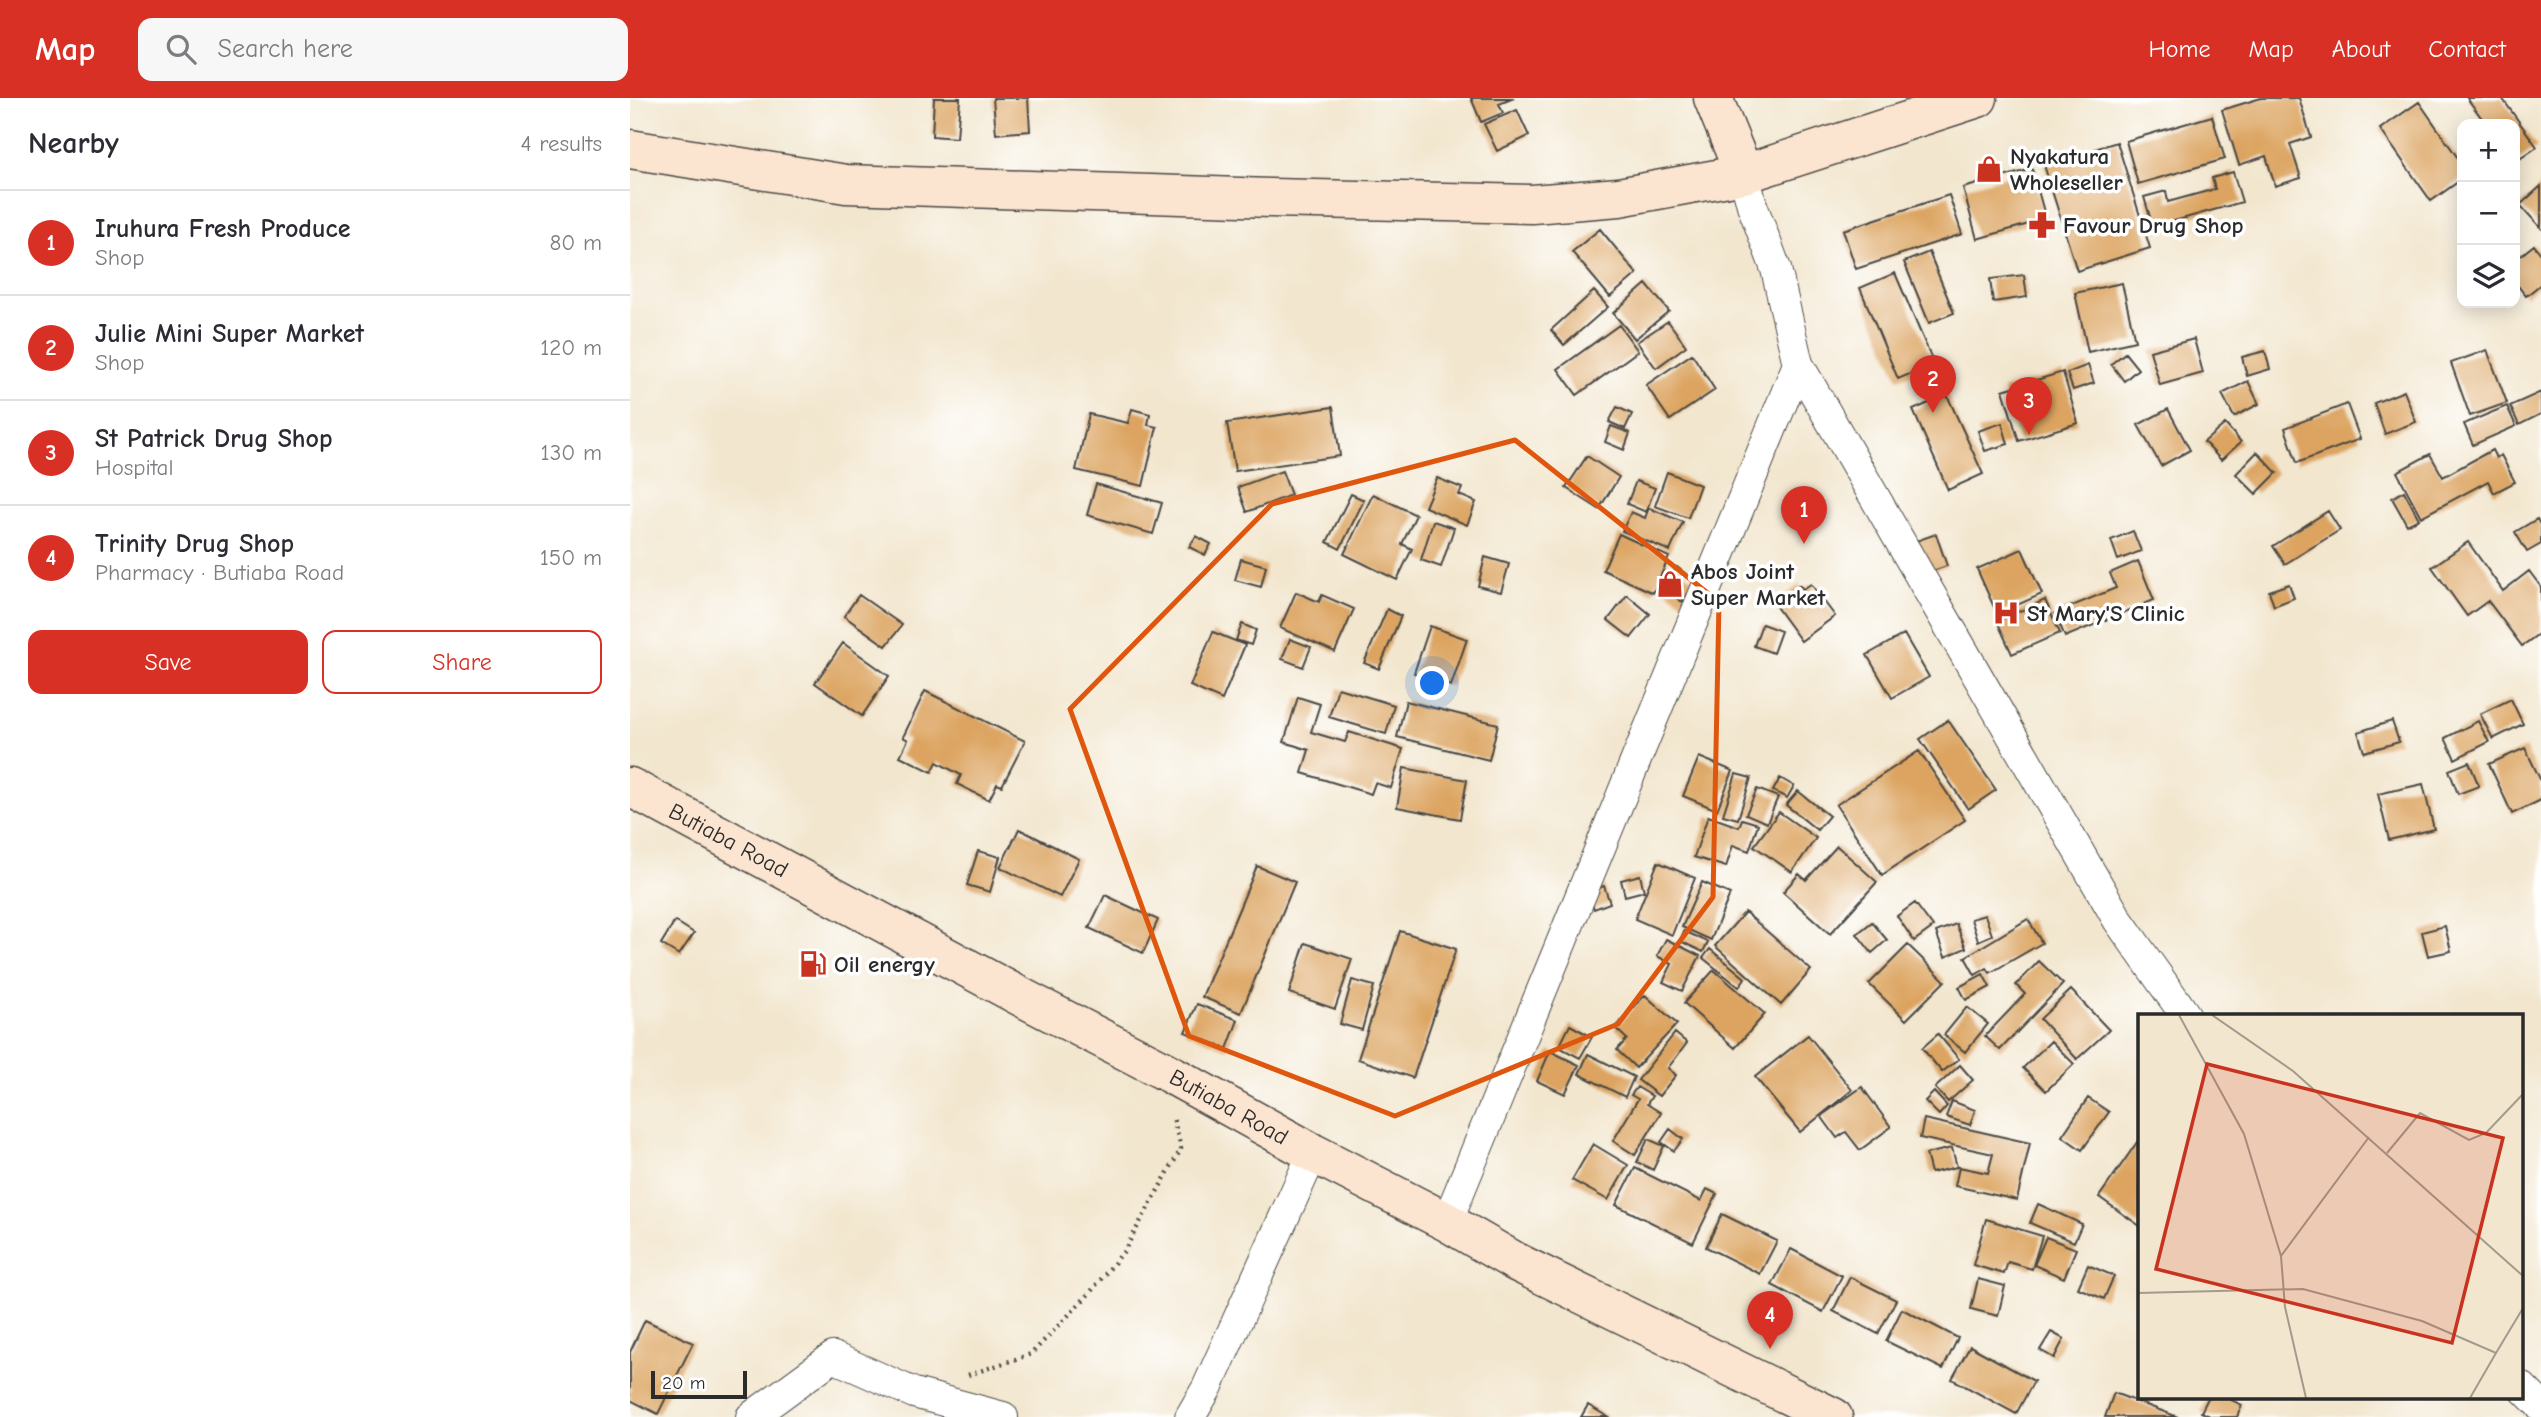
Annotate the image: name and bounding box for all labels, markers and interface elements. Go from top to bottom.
search box [138,18,628,81]
text: Map [35,30,96,68]
icon: search [162,30,200,68]
text: Search here [218,34,353,64]
text: Home [2149,35,2210,63]
text: Map [2248,35,2294,63]
text: About [2332,35,2390,63]
text: Contact [2428,35,2506,63]
map controls [2457,119,2520,308]
button: + [2457,119,2520,182]
text: Nearby [28,126,119,161]
text: 4 results [520,130,602,157]
place label: Nyakatura Wholeseller [2010,143,2123,196]
shop icon: Nyakatura Wholeseller [1974,154,2004,184]
button: − [2457,182,2520,245]
pharmacy icon: Favour Drug Shop [2027,210,2057,240]
place label: Favour Drug Shop [2063,212,2244,239]
text: Iruhura Fresh Produce [95,214,350,244]
text: 1 [46,229,56,256]
text: 80 m [549,229,602,256]
text: Shop [95,244,144,271]
button: layers [2457,245,2520,308]
text: Julie Mini Super Market [95,319,364,349]
text: 2 [45,334,57,361]
text: 120 m [540,334,602,361]
text: Shop [95,349,144,376]
pin: 2 [1910,355,1956,413]
pin: 3 [2006,377,2052,435]
text: St Patrick Drug Shop [95,424,333,454]
text: 3 [45,439,57,466]
text: 130 m [541,439,602,466]
text: Hospital [95,454,173,481]
pin: 1 [1781,486,1827,544]
text: Trinity Drug Shop [95,529,294,559]
text: 4 [46,544,56,571]
text: 150 m [540,544,602,571]
place label: Abos Joint Super Market [1691,558,1826,611]
text: Pharmacy · Butiaba Road [95,559,344,586]
shop icon: Abos Joint Super Market [1655,569,1685,599]
hospital icon: St Mary'S Clinic [1991,598,2021,628]
place label: St Mary'S Clinic [2027,600,2185,627]
button: Save [28,630,308,694]
button: Share [322,630,602,694]
your location [1415,666,1449,700]
street label: Butiaba Road [664,797,793,883]
fuel station icon: Oil energy [798,949,828,979]
place label: Oil energy [834,951,935,978]
inset map [2138,1014,2524,1400]
street label: Butiaba Road [1165,1063,1293,1151]
pin: 4 [1747,1291,1793,1349]
scale bar [651,1368,747,1400]
text: 20 m [662,1372,706,1394]

